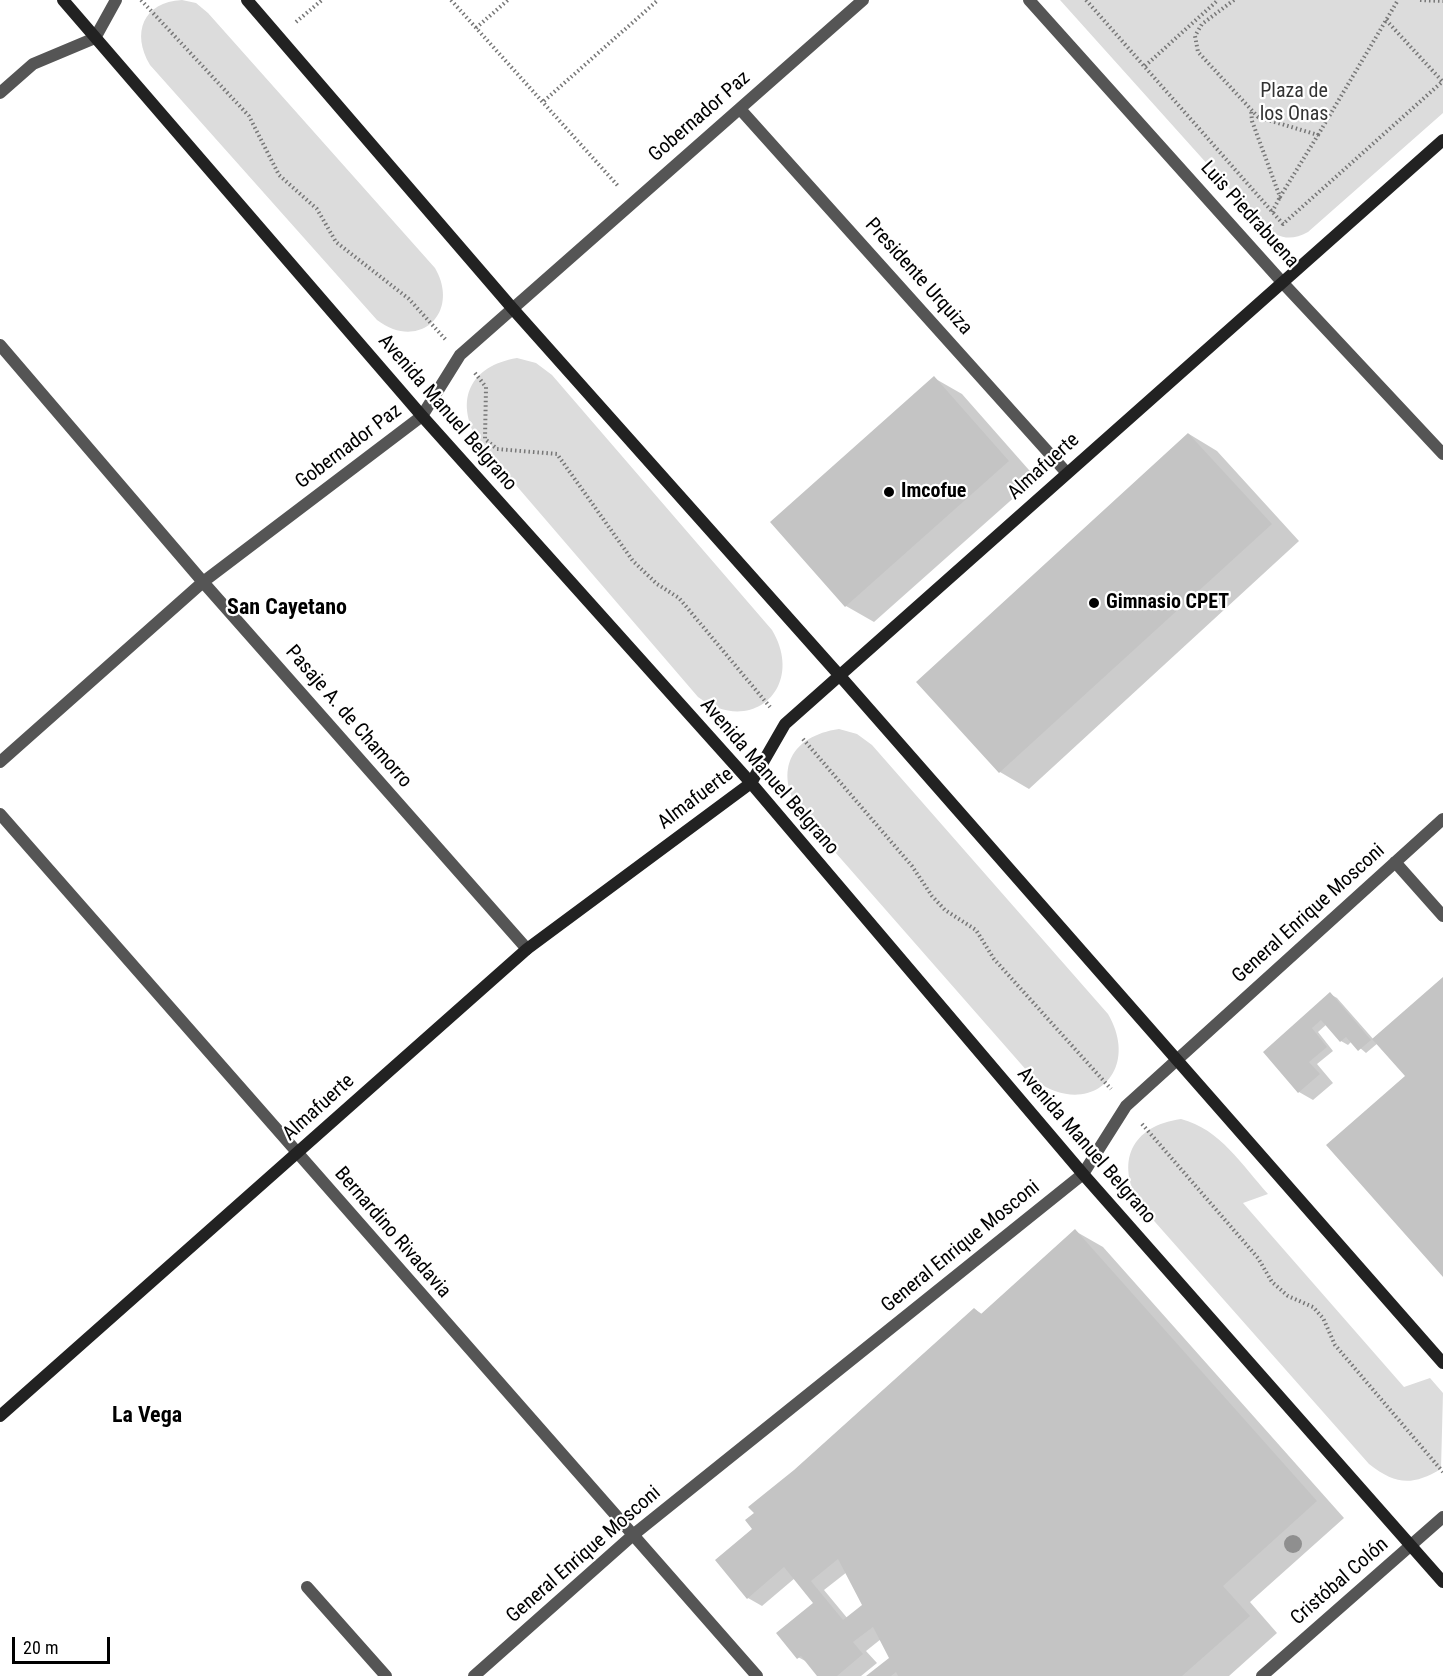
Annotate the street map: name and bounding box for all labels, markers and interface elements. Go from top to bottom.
street label: Gobernador Paz [644,66,756,168]
park label: Plaza de los Onas [1260,80,1328,127]
street label: Luis Piedrabuena [1195,157,1303,273]
street label: Presidente Urquiza [859,214,977,340]
street label: Avenida Manuel Belgrano [372,330,522,496]
street label: Gobernador Paz [291,399,407,495]
street label: Almafuerte [1003,429,1085,505]
place label: Imcofue [901,480,966,504]
marker: Imcofue [882,485,896,499]
place label: Gimnasio CPET [1106,591,1229,615]
district label: San Cayetano [227,595,347,621]
marker: Gimnasio CPET [1087,596,1101,610]
street label: Pasaje A. de Chamorro [280,641,416,793]
street label: Avenida Manuel Belgrano [694,694,844,860]
street label: Almafuerte [654,763,738,835]
street label: General Enrique Mosconi [1228,839,1390,989]
street label: Avenida Manuel Belgrano [1011,1063,1161,1229]
street label: Almafuerte [278,1070,360,1146]
street label: Bernardino Rivadavia [329,1163,455,1303]
street label: General Enrique Mosconi [877,1176,1045,1318]
district label: La Vega [112,1403,182,1429]
street label: General Enrique Mosconi [502,1481,666,1629]
street label: Cristóbal Colón [1286,1533,1394,1631]
scale bar [15,1625,112,1663]
text: 20 m [23,1637,58,1658]

